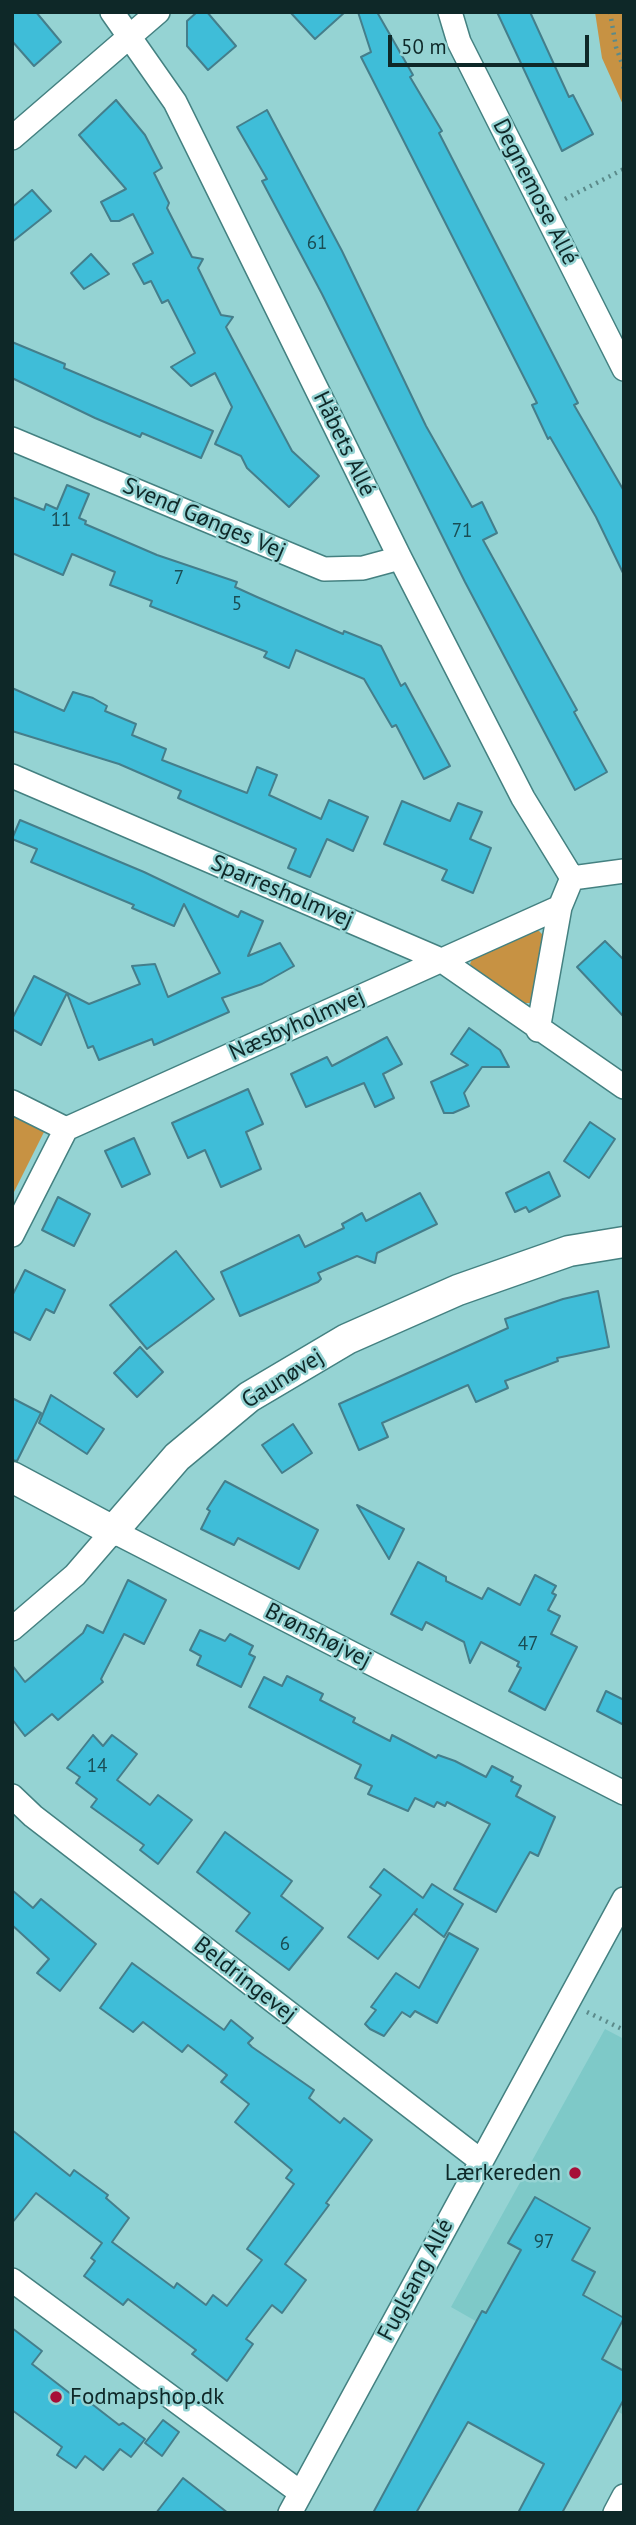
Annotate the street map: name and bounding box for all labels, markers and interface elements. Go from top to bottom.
scale bar [391,21,592,65]
text: 50 m [401,33,447,60]
street label: Degnemose Allé [486,114,584,270]
house number: 61 [307,233,327,255]
street label: Håbets Allé [307,387,381,501]
street label: Svend Gønges Vej [118,472,290,566]
house number: 11 [51,510,71,532]
house number: 71 [452,521,472,543]
house number: 7 [174,568,184,590]
house number: 5 [232,594,242,616]
street label: Sparresholmvej [207,850,357,934]
street label: Næsbyholmvej [225,983,369,1067]
street label: Gaunøvej [237,1343,329,1415]
street label: Brønshøjvej [260,1597,376,1675]
house number: 47 [518,1634,538,1656]
house number: 14 [87,1756,107,1778]
street label: Beldringevej [188,1931,302,2029]
house number: 6 [280,1934,290,1956]
place label: Lærkereden [445,2159,561,2187]
marker: Lærkereden [567,2165,583,2181]
street label: Fuglsang Allé [372,2214,460,2346]
house number: 97 [534,2232,554,2254]
place label: Fodmapshop.dk [70,2383,224,2411]
marker: Fodmapshop.dk [48,2389,64,2405]

